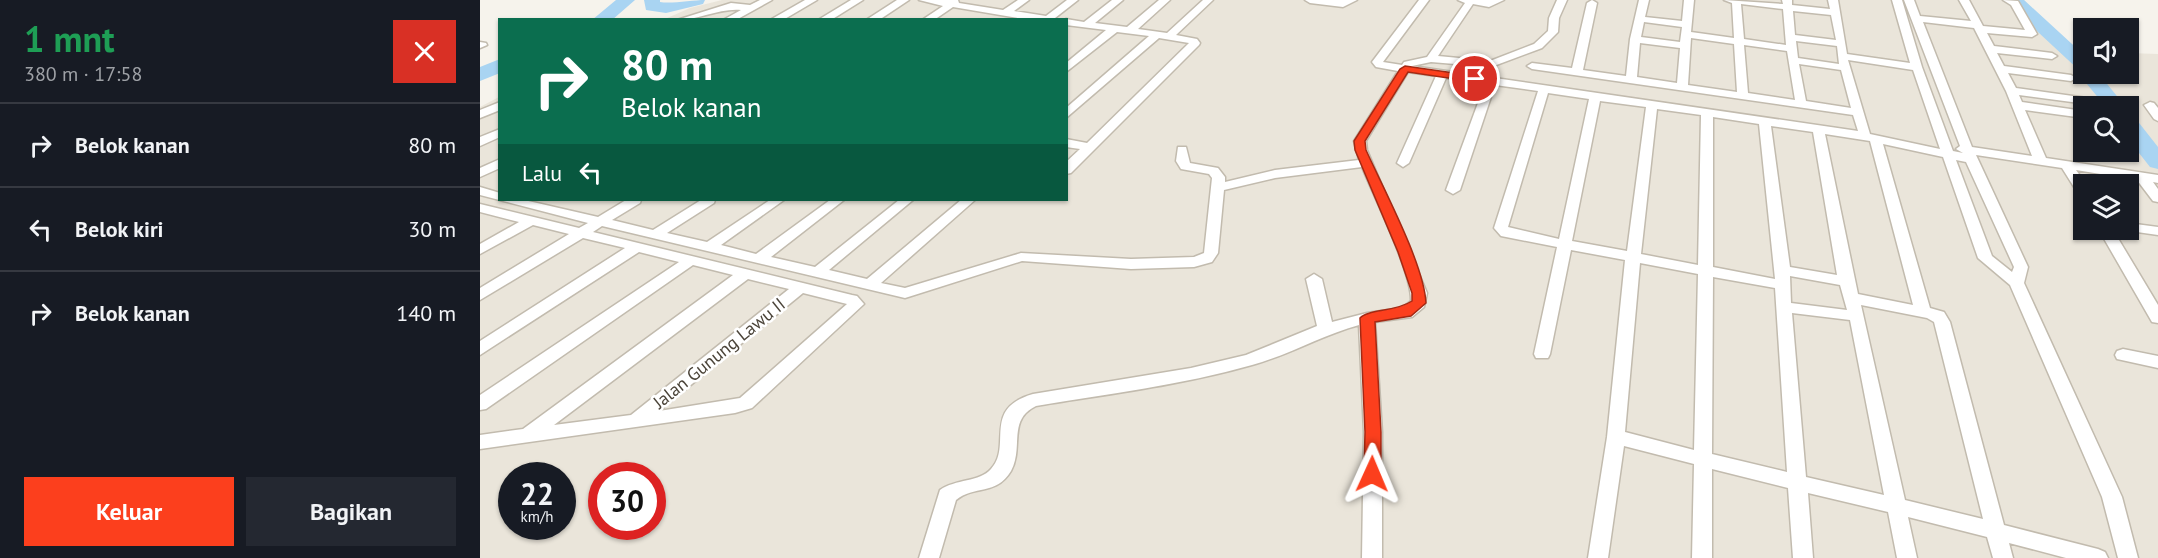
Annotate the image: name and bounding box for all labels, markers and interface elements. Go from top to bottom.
text: 1 mnt [24,15,115,62]
map controls [2073,18,2139,240]
button: sound [2073,18,2139,84]
button: close [393,20,456,83]
text: 80 m [621,37,713,92]
icon: right [522,42,600,120]
pin [1449,53,1500,104]
text: 380 m · 17:58 [24,61,142,87]
icon: arrive [1458,62,1491,95]
text: Belok kanan [621,90,761,124]
button: search [2073,96,2139,162]
icon: right [24,129,57,162]
text: Belok kanan [75,131,190,159]
text: 80 m [408,131,456,159]
icon: left [574,156,607,189]
text: Lalu [522,159,562,187]
button: layers [2073,174,2139,240]
icon: left [24,213,57,246]
text: Belok kiri [75,215,164,243]
text: 30 m [408,215,456,243]
street label: Jalan Gunung Lawu II [647,293,790,414]
icon: right [24,297,57,330]
text: Belok kanan [75,299,190,327]
text: 140 m [396,299,456,327]
position arrow [1340,442,1404,506]
speed limit sign: 30 [588,462,666,540]
text: 22 [520,474,554,513]
button: Keluar [24,477,234,546]
button: Bagikan [246,477,456,546]
text: km/h [521,507,553,526]

